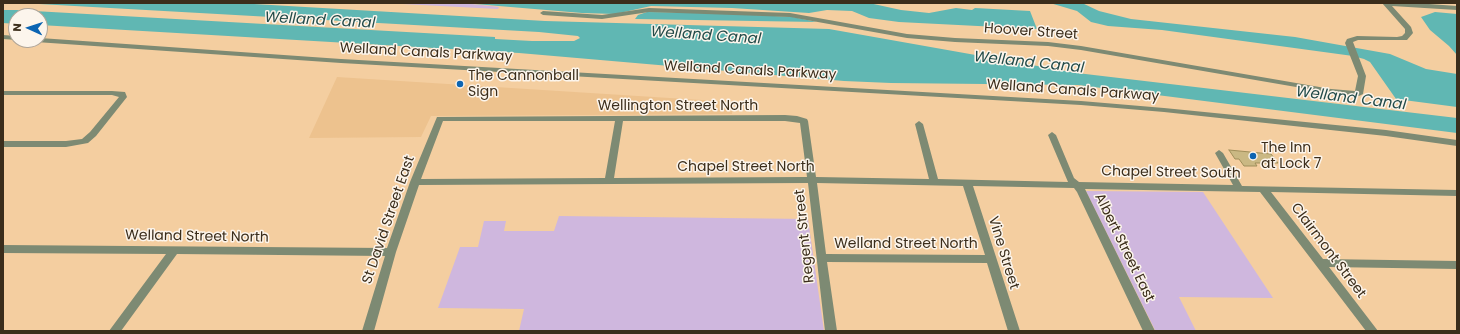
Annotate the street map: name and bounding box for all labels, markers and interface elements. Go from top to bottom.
north arrow [8,8,48,48]
water label: Welland Canal [264,9,376,33]
street label: Hoover Street [983,20,1079,44]
text: N [9,23,25,32]
water label: Welland Canal [650,23,762,49]
street label: Welland Canals Parkway [339,40,513,66]
water label: Welland Canal [973,48,1085,78]
street label: Welland Canals Parkway [663,58,837,84]
place label: The Cannonball Sign [468,68,579,100]
street label: Welland Canals Parkway [986,77,1160,105]
marker: The Cannonball Sign [455,79,465,89]
water label: Welland Canal [1295,83,1407,115]
street label: Wellington Street North [598,98,758,114]
place label: The Inn at Lock 7 [1261,140,1321,172]
marker: The Inn at Lock 7 [1248,151,1258,161]
street label: St David Street East [359,154,419,286]
street label: Chapel Street North [677,159,815,175]
street label: Chapel Street South [1101,163,1241,183]
street label: Regent Street [792,188,818,284]
street label: Albert Street East [1090,191,1158,305]
street label: Clairmont Street [1287,200,1369,302]
street label: Vine Street [984,215,1022,291]
street label: Welland Street North [125,227,269,247]
street label: Welland Street North [834,236,978,252]

